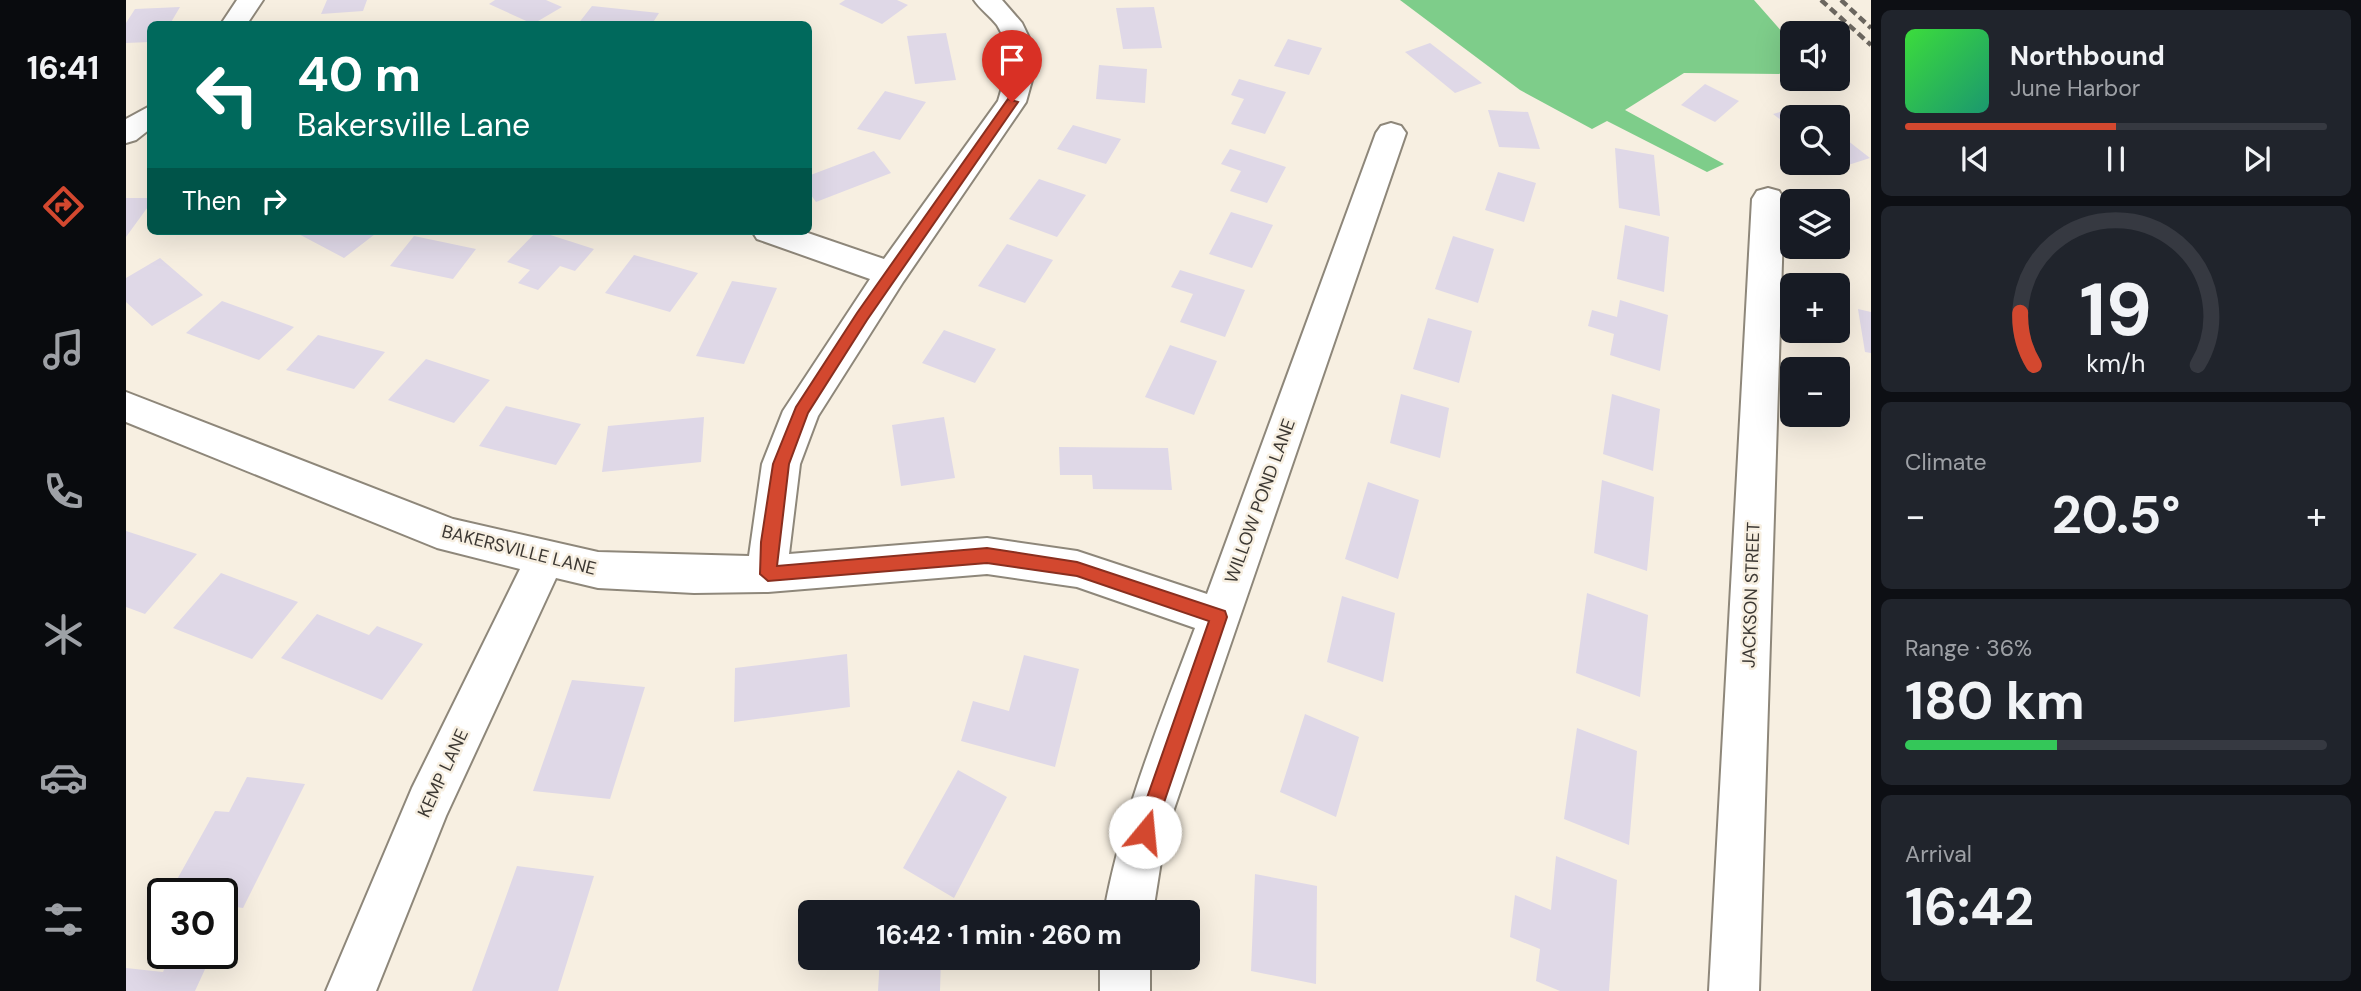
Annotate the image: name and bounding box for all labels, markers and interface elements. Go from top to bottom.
map controls [1780,21,1850,427]
button: sound [1780,21,1850,91]
pin [982,30,1042,102]
text: Northbound [2010,39,2165,73]
icon: arrive [993,41,1031,79]
text: 40 m [297,42,421,106]
text: 16:41 [27,47,99,89]
icon: left [182,49,273,140]
text: June Harbor [2010,73,2140,103]
text: Bakersville Lane [297,104,530,146]
button: search [1780,105,1850,175]
icon: previous [1956,140,1994,178]
icon: pause [2097,140,2135,178]
icon: next [2238,140,2276,178]
icon: directions [39,182,88,231]
icon: right [255,182,293,220]
text: Then [182,184,241,218]
button: layers [1780,189,1850,259]
text: 19 [2080,264,2152,359]
button: + [1780,273,1850,343]
icon: music [39,325,88,374]
text: km/h [2086,347,2146,380]
button: − [1780,357,1850,427]
street label: WILLOW POND LANE [1219,416,1301,586]
text: Climate [1905,447,1987,477]
icon: phone [39,467,88,516]
text: 20.5° [2052,481,2180,549]
text: − [1905,491,1926,541]
text: + [2306,491,2327,541]
street label: BAKERSVILLE LANE [439,519,599,581]
street label: JACKSON STREET [1736,522,1766,668]
icon: climate [39,610,88,659]
text: Range · 36% [1905,633,2032,663]
text: 180 km [1905,667,2085,735]
street label: KEMP LANE [412,725,474,821]
icon: car [39,753,88,802]
position arrow [1108,795,1182,869]
text: Arrival [1905,839,1972,869]
text: 16:42 [1905,873,2034,941]
speed limit sign: 30 [147,878,238,969]
icon: filters [39,895,88,944]
text: 16:42 · 1 min · 260 m [876,918,1122,952]

